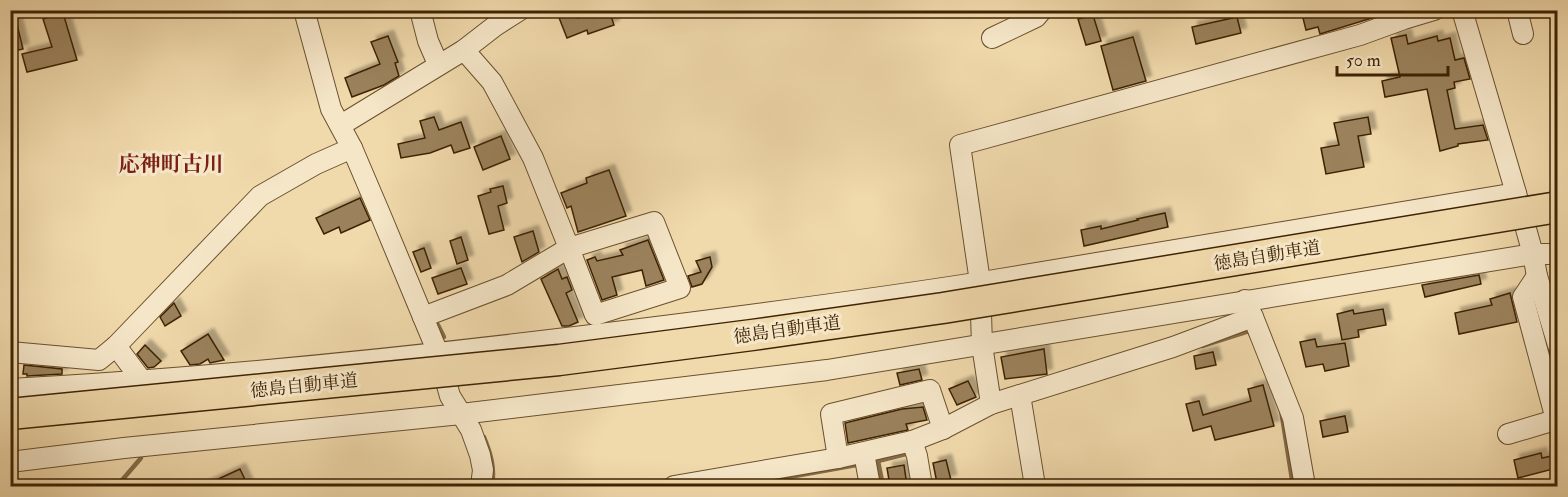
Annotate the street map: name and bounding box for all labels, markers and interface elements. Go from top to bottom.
scale bar [1337,39,1448,77]
text: 50 m [1346,49,1381,72]
district label: 応神町古川 [119,151,224,178]
street label: 徳島自動車道 [1212,236,1322,276]
street label: 徳島自動車道 [732,311,842,349]
street label: 徳島自動車道 [249,369,359,403]

